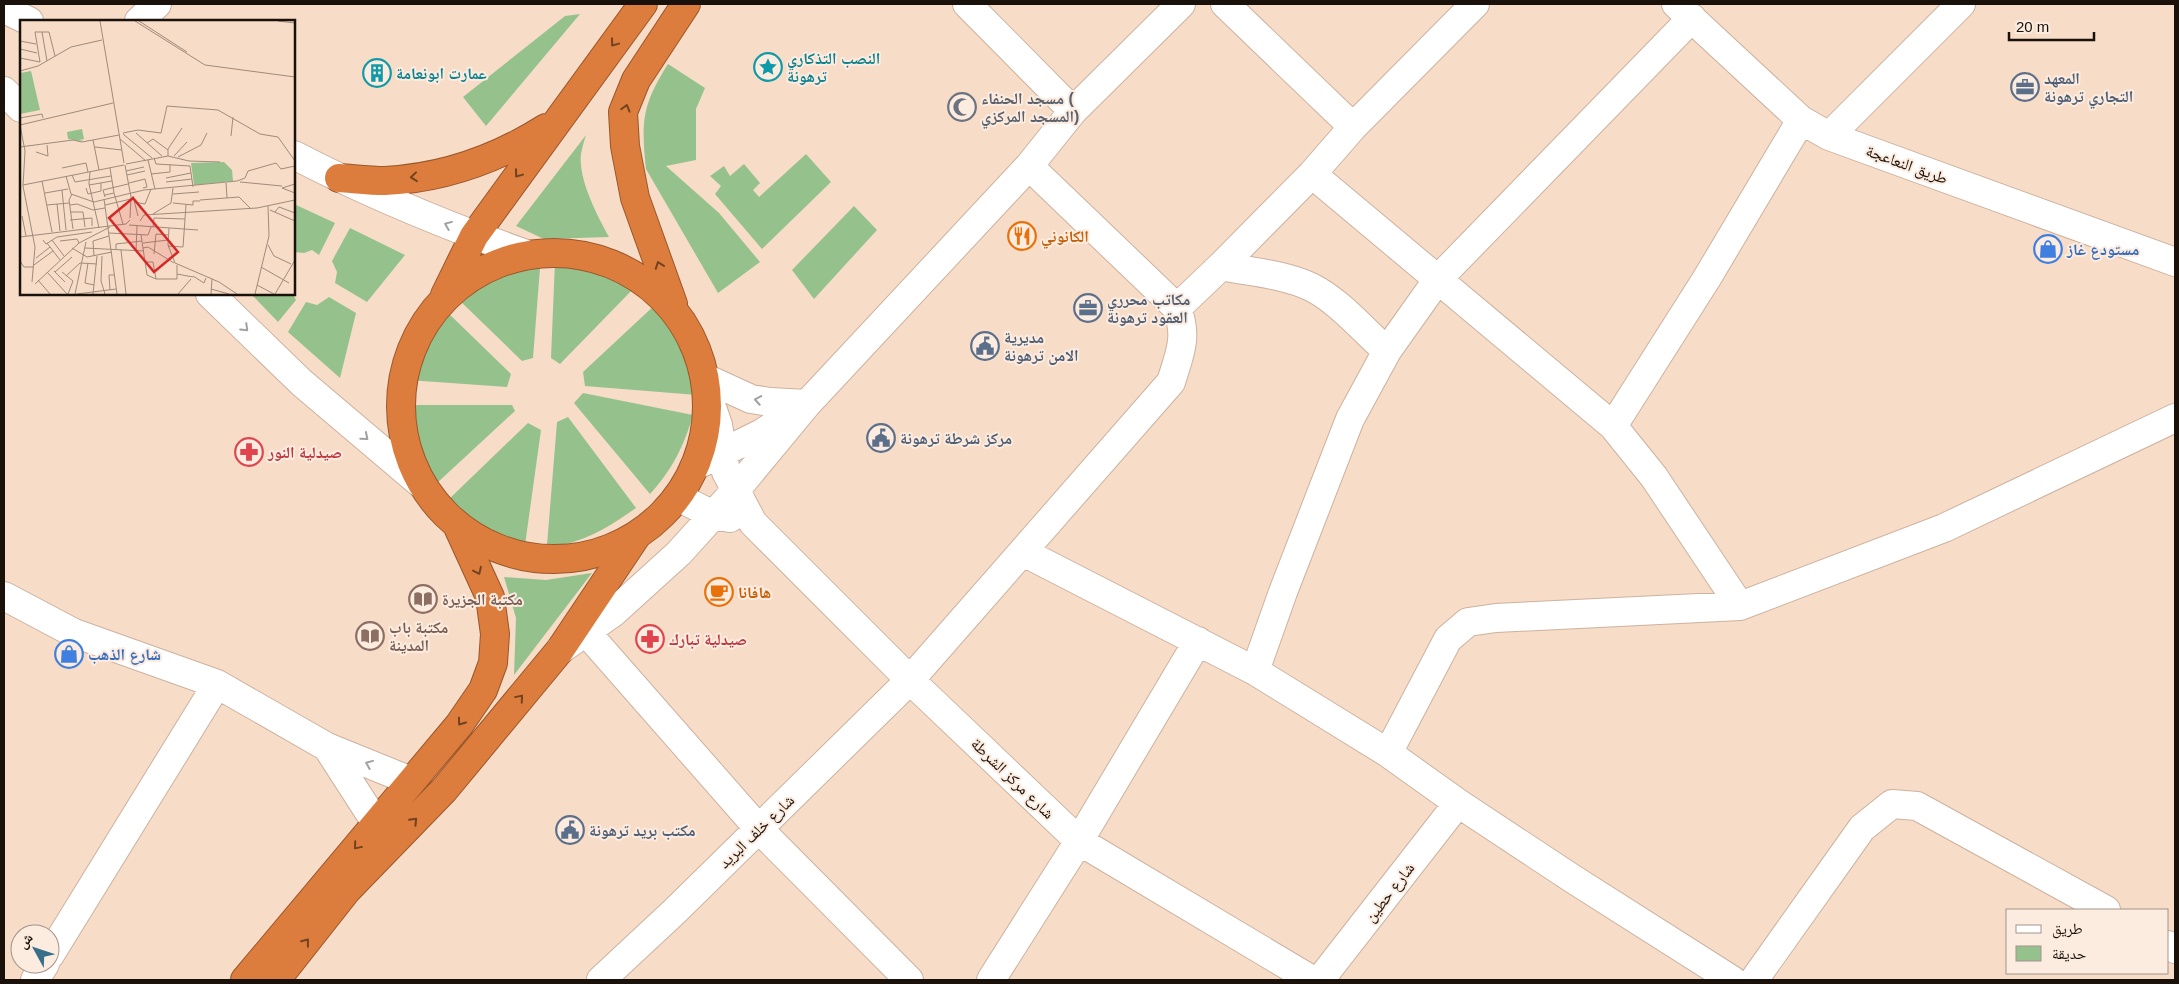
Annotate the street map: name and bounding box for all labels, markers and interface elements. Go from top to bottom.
scale bar [2009,10,2094,42]
text: 20 m [2016,18,2049,35]
inset map [20,20,295,295]
one-way arrow [611,37,620,47]
place label: النصب التذكاري ترهونة [787,50,880,85]
place icon: النصب التذكاري ترهونة [753,52,783,82]
building icon: عمارت ابونعامة [362,58,392,88]
place label: عمارت ابونعامة [396,65,487,83]
place label: المعهد التجاري ترهونة [2044,70,2133,109]
office icon: المعهد التجاري ترهونة [2010,72,2040,102]
place label: مسجد الحنفاء ( المسجد المركزي) [981,90,1079,129]
mosque icon: مسجد الحنفاء ( المسجد المركزي) [947,92,977,122]
one-way arrow [620,104,630,112]
street label: طريق النعاعجة [1863,142,1950,189]
one-way arrow [515,168,524,178]
one-way arrow [410,172,418,183]
one-way arrow [444,221,452,231]
restaurant icon: الكانوني [1007,221,1037,251]
place label: الكانوني [1041,228,1089,249]
shop icon: مستودع غاز [2033,234,2063,264]
place label: مستودع غاز [2066,241,2139,260]
one-way arrow [655,261,665,269]
place label: مكاتب محرري العقود ترهونة [1107,291,1190,326]
office icon: مكاتب محرري العقود ترهونة [1073,293,1103,323]
one-way arrow [240,322,249,331]
place label: مديرية الامن ترهونة [1004,329,1079,365]
public building icon: مديرية الامن ترهونة [970,331,1000,361]
one-way arrow [754,396,763,406]
public building icon: مركز شرطة ترهونة [866,423,896,453]
place label: مركز شرطة ترهونة [900,430,1012,447]
one-way arrow [360,431,369,440]
pharmacy icon: صيدلية النور [234,437,264,467]
place label: صيدلية النور [267,444,342,461]
one-way arrow [472,566,483,575]
cafe icon: هافانا [704,577,734,607]
library icon: مكتبة الجزيرة [408,584,438,614]
place label: هافانا [738,584,771,601]
place label: مكتبة الجزيرة [442,591,523,609]
place label: مكتبة باب المدينة [389,619,448,654]
library icon: مكتبة باب المدينة [355,621,385,651]
pharmacy icon: صيدلية تبارك [635,624,665,654]
place label: صيدلية تبارك [669,631,747,649]
shop icon: شارع الذهب [54,639,84,669]
place label: شارع الذهب [88,646,161,665]
one-way arrow [515,695,523,704]
one-way arrow [458,716,467,726]
street label: شارع مركز الشرطة [966,735,1057,824]
one-way arrow [365,760,374,770]
street label: شارع خلف البريد [715,791,799,873]
public building icon: مكتب بريد ترهونة [555,815,585,845]
one-way arrow [408,818,417,827]
place label: مكتب بريد ترهونة [589,822,695,840]
one-way arrow [353,841,362,850]
street label: شارع حطين [1361,859,1419,926]
legend [2006,909,2169,974]
text: طريق [2052,920,2083,939]
north arrow [10,924,60,974]
text: ش [14,930,37,952]
one-way arrow [300,939,308,948]
text: حديقة [2052,945,2087,962]

